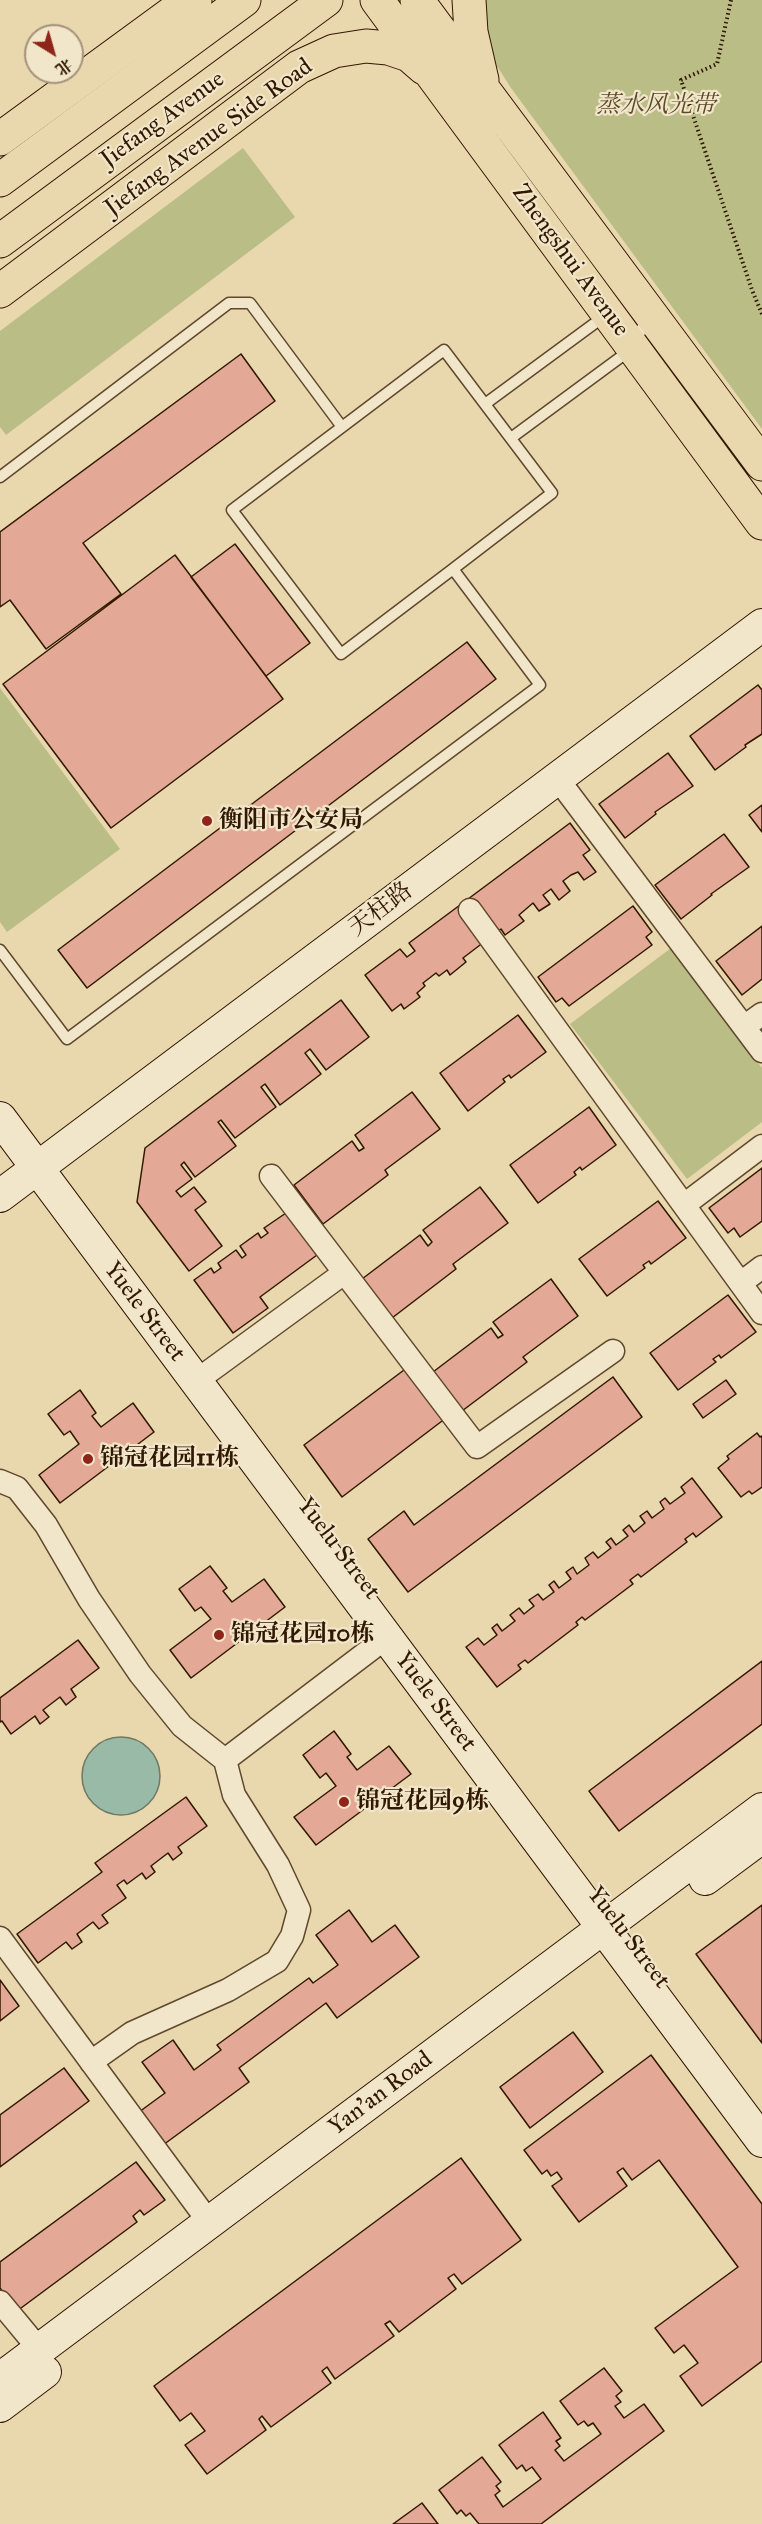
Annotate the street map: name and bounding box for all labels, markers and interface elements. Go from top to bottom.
north arrow [24,24,84,84]
street label: Jiefang Avenue Side Road [100,53,318,223]
text: 北 [52,55,76,80]
street label: Jiefang Avenue [96,65,230,175]
park label: 蒸水风光带 [596,92,716,120]
street label: Zhengshui Avenue [505,179,635,343]
place label: 衡阳市公安局 [219,807,363,835]
marker: 衡阳市公安局 [200,814,214,828]
street label: 天柱路 [344,877,418,943]
street label: Yuele Street [97,1256,191,1368]
place label: 锦冠花园11栋 [100,1445,239,1473]
marker: 锦冠花园11栋 [81,1452,95,1466]
street label: Yuelu Street [290,1492,386,1606]
place label: 锦冠花园10栋 [231,1621,374,1649]
marker: 锦冠花园10栋 [212,1628,226,1642]
street label: Yuele Street [388,1646,482,1758]
place label: 锦冠花园9栋 [356,1788,489,1816]
marker: 锦冠花园9栋 [337,1795,351,1809]
street label: Yuelu Street [580,1881,676,1995]
street label: Yan'an Road [324,2046,438,2142]

